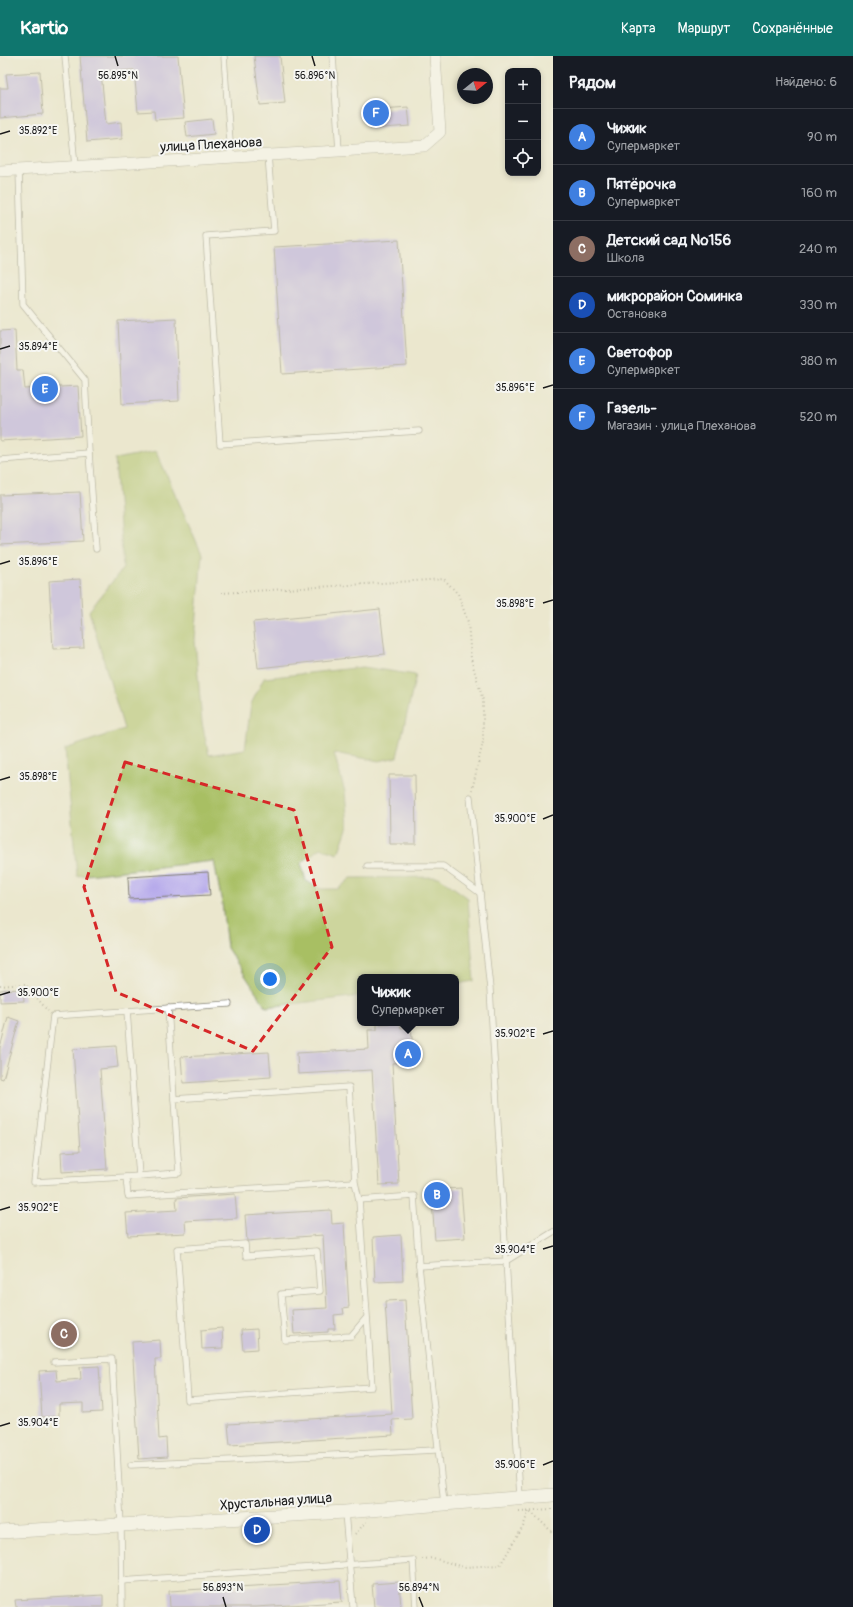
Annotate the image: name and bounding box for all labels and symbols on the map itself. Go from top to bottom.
north arrow [457,68,493,104]
text: 56.895°N [98,70,138,82]
text: 56.896°N [295,70,336,82]
pin: F [363,98,389,128]
text: 35.892°E [19,125,57,137]
street label: улица Плеханова [159,133,262,156]
text: 35.894°E [19,341,57,353]
pin: E [32,374,58,404]
text: 35.896°E [496,382,534,394]
text: 35.896°E [19,556,57,568]
text: 35.898°E [496,598,534,610]
text: 35.898°E [19,771,57,783]
text: 35.900°E [494,813,536,825]
your location [260,969,280,989]
text: 35.900°E [17,987,59,999]
text: 35.902°E [495,1028,535,1040]
pin: A [395,1039,421,1069]
pin: B [424,1180,450,1210]
text: 35.902°E [18,1202,58,1214]
text: 35.904°E [495,1244,535,1256]
pin: C [51,1319,77,1349]
text: 35.904°E [18,1417,58,1429]
text: 35.906°E [495,1459,535,1471]
street label: Хрустальная улица [219,1489,333,1514]
pin: D [244,1515,270,1545]
text: 56.893°N [203,1582,243,1594]
text: 56.894°N [399,1582,440,1594]

